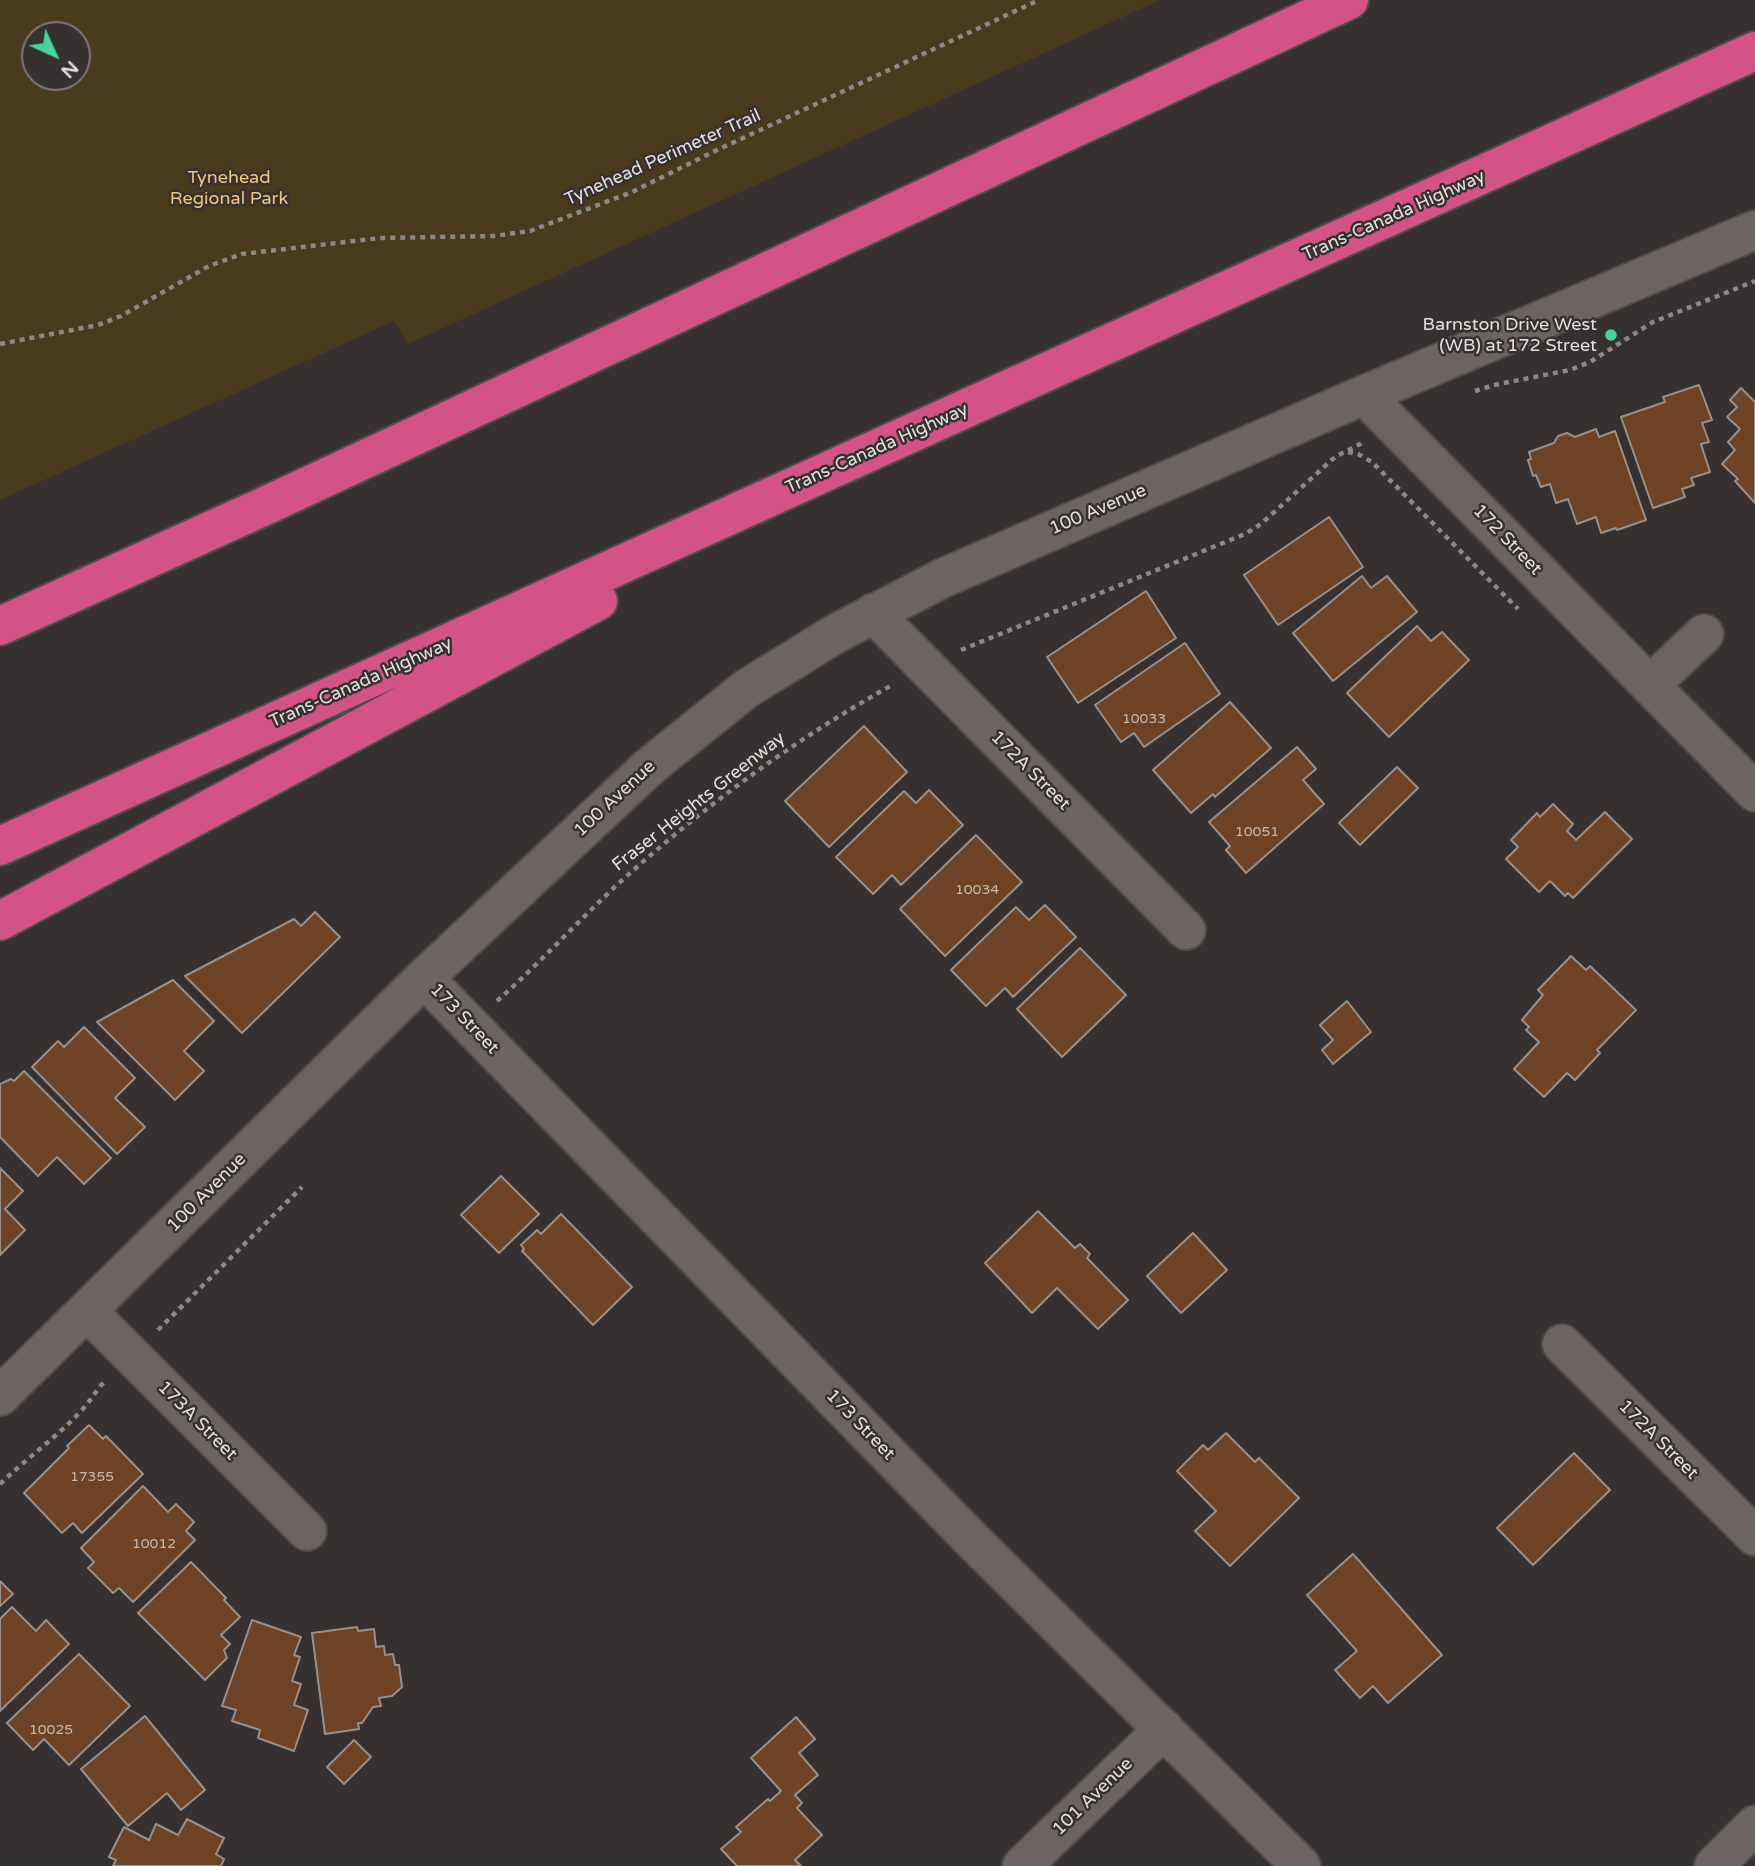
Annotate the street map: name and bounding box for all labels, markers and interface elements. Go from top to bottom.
north arrow [21,21,91,91]
text: N [56,56,83,83]
street label: Tynehead Perimeter Trail [562,105,764,211]
street label: Trans-Canada Highway [1299,166,1489,266]
park label: Tynehead Regional Park [170,167,288,210]
place label: Barnston Drive West (WB) at 172 Street [1423,314,1597,356]
marker: Barnston Drive West (WB) at 172 Street [1603,327,1619,343]
street label: Trans-Canada Highway [782,399,972,499]
street label: 100 Avenue [1046,480,1150,540]
street label: 172 Street [1468,500,1546,580]
street label: Trans-Canada Highway [266,633,456,733]
house number: 10033 [1122,711,1166,727]
street label: 172A Street [986,727,1074,815]
street label: Fraser Heights Greenway [608,728,790,876]
street label: 100 Avenue [570,756,660,842]
house number: 10051 [1235,824,1279,840]
house number: 10034 [955,882,999,898]
street label: 173 Street [425,979,503,1059]
street label: 100 Avenue [163,1149,251,1237]
street label: 173A Street [153,1377,241,1465]
street label: 173 Street [821,1385,899,1465]
street label: 172A Street [1614,1396,1702,1484]
house number: 17355 [70,1469,114,1485]
house number: 10012 [132,1536,176,1552]
house number: 10025 [29,1722,73,1738]
street label: 101 Avenue [1048,1753,1138,1841]

